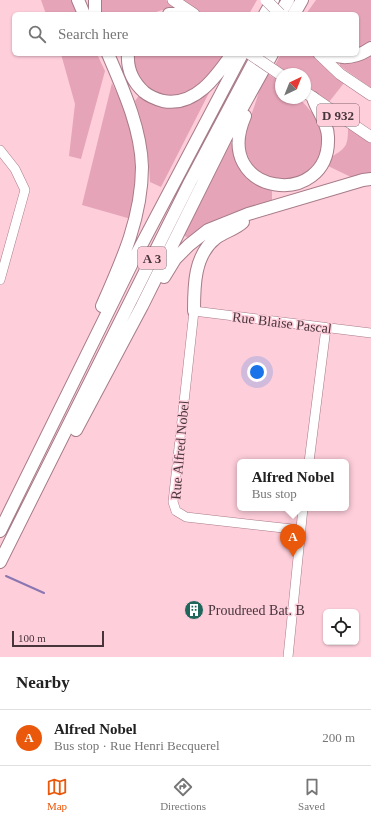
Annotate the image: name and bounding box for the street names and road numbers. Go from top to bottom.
road number: D 932 [317,104,359,126]
road number: A 3 [138,247,166,269]
street label: Rue Blaise Pascal [231,309,333,337]
street label: Rue Alfred Nobel [168,400,192,500]

